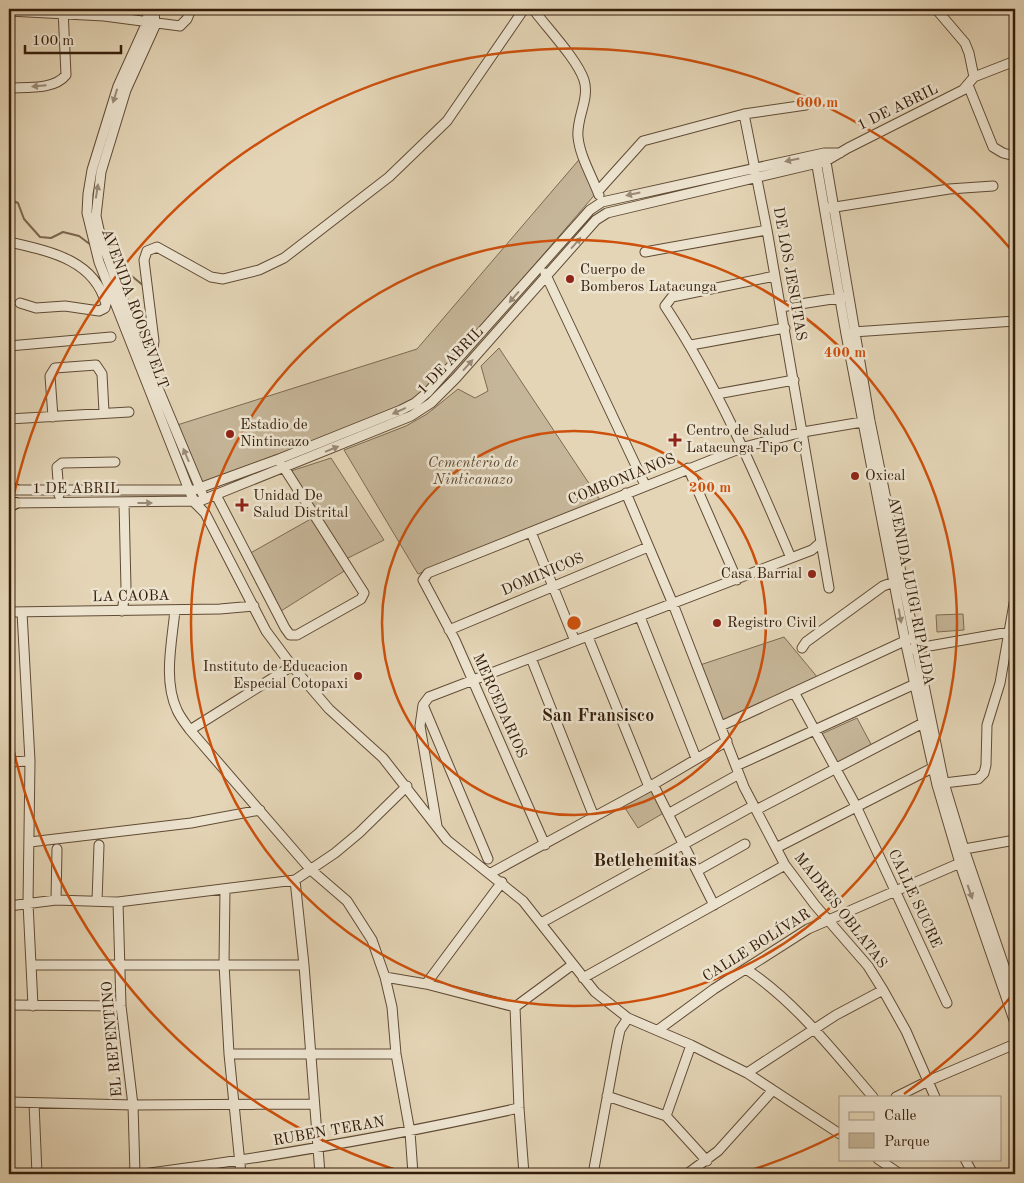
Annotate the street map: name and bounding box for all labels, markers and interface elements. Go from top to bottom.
scale bar [25,22,121,54]
text: 100 m [32,34,74,49]
one-way arrow [31,82,47,90]
street label: 1 DE ABRIL [855,82,941,134]
one-way arrow [111,89,118,104]
text: 600 m [796,96,838,111]
one-way arrow [784,156,800,164]
one-way arrow [94,183,102,199]
one-way arrow [626,190,641,198]
street label: DE LOS JESUITAS [770,206,808,342]
street label: AVENIDA ROOSEVELT [98,227,170,391]
one-way arrow [570,238,582,250]
place label: Cuerpo de Bomberos Latacunga [580,263,717,295]
marker: Cuerpo de Bomberos Latacunga [564,273,576,285]
one-way arrow [508,291,519,304]
street label: 1 DE ABRIL [415,324,487,398]
text: 400 m [824,346,866,361]
one-way arrow [462,359,473,371]
one-way arrow [392,407,406,415]
place label: Estadio de Nintincazo [240,418,309,450]
place label: Centro de Salud Latacunga Tipo C [686,424,803,456]
marker: Estadio de Nintincazo [224,428,236,440]
marker: Centro de Salud Latacunga Tipo C [668,433,682,447]
one-way arrow [325,444,339,452]
one-way arrow [181,448,189,462]
street label: COMBONIANOS [566,452,678,508]
park label: Cementerio de Ninticanazo [428,456,518,488]
place label: Oxical [865,469,905,484]
marker: Oxical [849,470,861,482]
text: 200 m [689,481,731,496]
street label: 1 DE ABRIL [32,482,120,497]
place label: Unidad De Salud Distrital [253,489,348,521]
street label: AVENIDA LUIGI RIPALDA [884,495,936,687]
marker: Unidad De Salud Distrital [235,498,249,512]
one-way arrow [137,499,153,507]
street label: DOMINICOS [500,551,586,599]
place label: Casa Barrial [721,567,802,582]
marker: Casa Barrial [806,568,818,580]
street label: LA CAOBA [92,589,170,605]
one-way arrow [897,609,905,625]
centre of rings [565,614,583,632]
place label: Registro Civil [727,616,817,631]
marker: Registro Civil [711,617,723,629]
street label: MERCEDARIOS [469,651,529,761]
place label: Instituto de Educacion Especial Cotopaxi [203,660,348,692]
marker: Instituto de Educacion Especial Cotopaxi [352,670,364,682]
district label: San Fransisco [542,707,654,725]
street label: CALLE SUCRE [885,847,943,951]
street label: MADRES OBLATAS [790,851,890,971]
district label: Betlehemitas [593,852,697,870]
one-way arrow [966,885,974,900]
street label: CALLE BOLÍVAR [699,904,814,985]
street label: EL REPENTINO [100,980,126,1098]
legend [839,1096,1002,1160]
text: Calle [884,1109,917,1124]
street label: RUBEN TERAN [272,1115,386,1149]
text: Parque [884,1135,930,1150]

